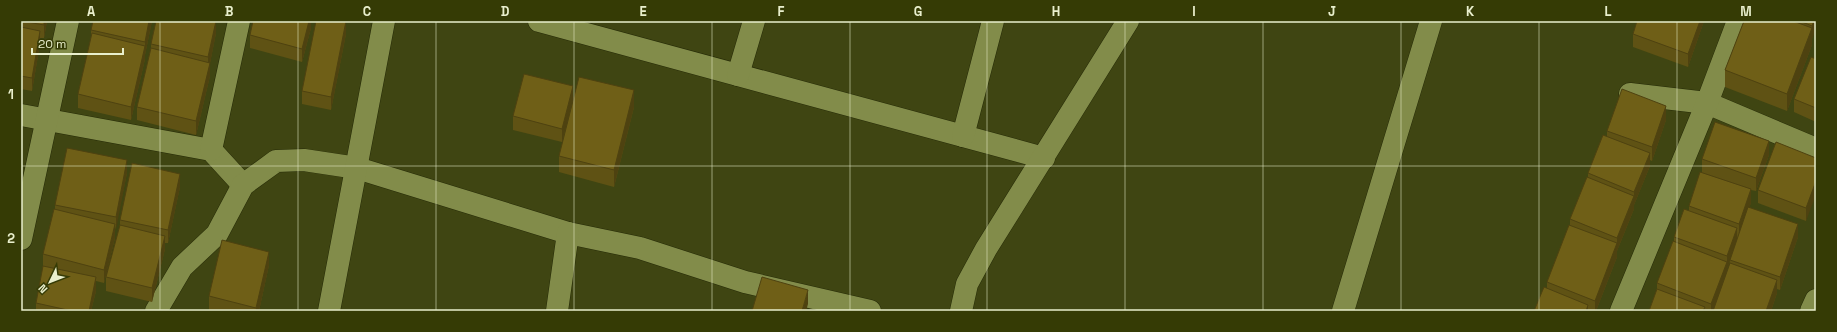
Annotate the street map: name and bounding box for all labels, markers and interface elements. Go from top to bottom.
text: A [87,3,96,20]
text: B [225,3,234,20]
text: C [363,3,371,20]
text: D [501,3,510,20]
text: E [639,3,647,20]
text: F [778,3,785,20]
text: G [914,3,922,20]
text: H [1052,3,1060,20]
text: I [1192,3,1196,20]
text: J [1328,3,1336,20]
text: K [1466,3,1475,20]
text: L [1604,3,1612,20]
text: M [1740,3,1752,20]
scale bar [32,30,123,56]
text: 20 m [38,36,66,52]
text: 1 [8,86,14,103]
text: 2 [7,230,15,247]
north arrow [30,262,70,302]
text: N [35,281,50,296]

